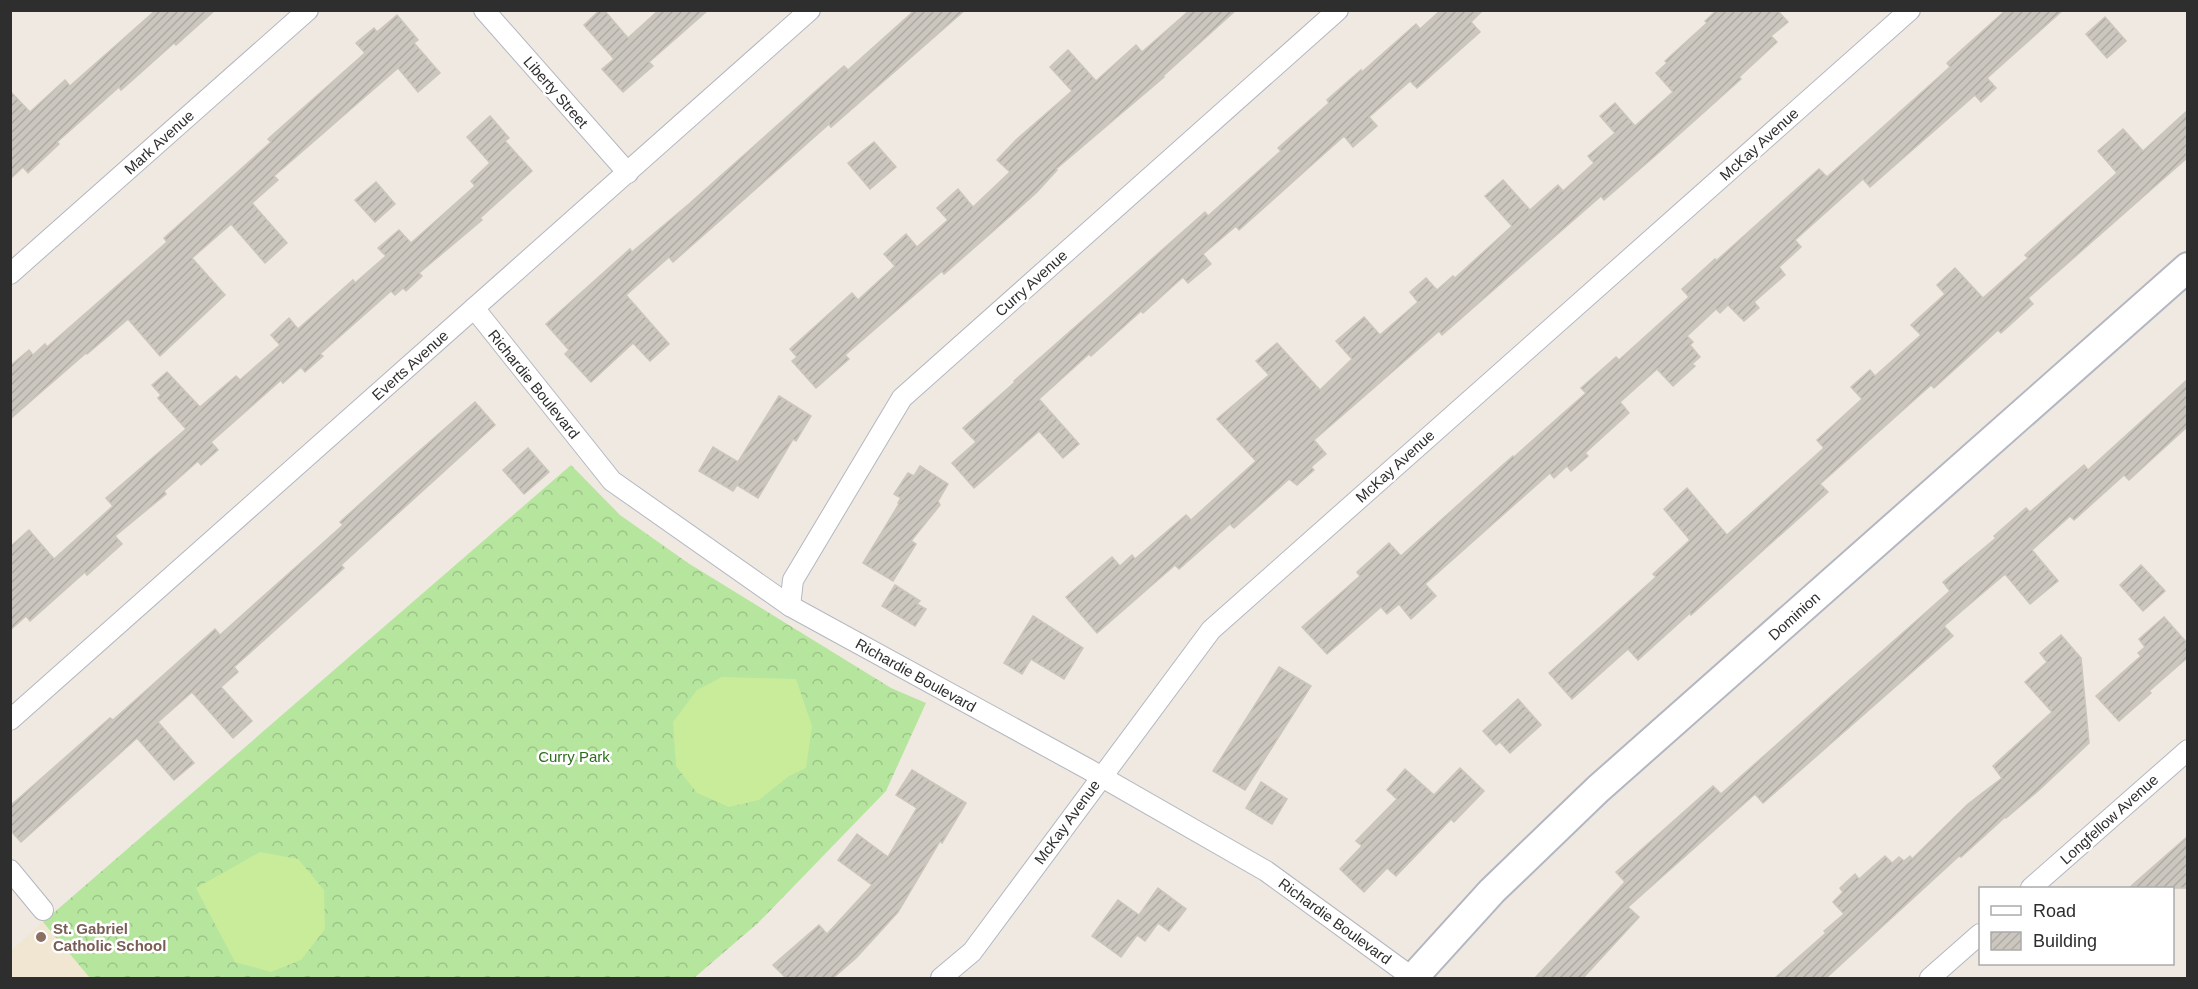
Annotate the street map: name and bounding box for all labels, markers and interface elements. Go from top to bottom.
street label: Liberty Street [520,53,592,132]
street label: McKay Avenue [1716,104,1802,184]
street label: Mark Avenue [121,106,197,178]
street label: Curry Avenue [992,246,1070,320]
street label: Everts Avenue [368,326,452,404]
street label: Richardie Boulevard [485,326,583,442]
street label: McKay Avenue [1352,426,1438,506]
street label: Dominion [1765,588,1823,644]
street label: Richardie Boulevard [853,635,979,715]
park label: Curry Park [538,748,610,765]
street label: Longfellow Avenue [2057,771,2161,867]
street label: McKay Avenue [1031,777,1103,867]
street label: Richardie Boulevard [1275,874,1395,968]
legend [1979,887,2174,965]
text: Road [2033,901,2076,921]
place label: St. Gabriel Catholic School [53,920,166,954]
marker: St. Gabriel Catholic School [34,930,48,944]
text: Building [2033,931,2097,951]

